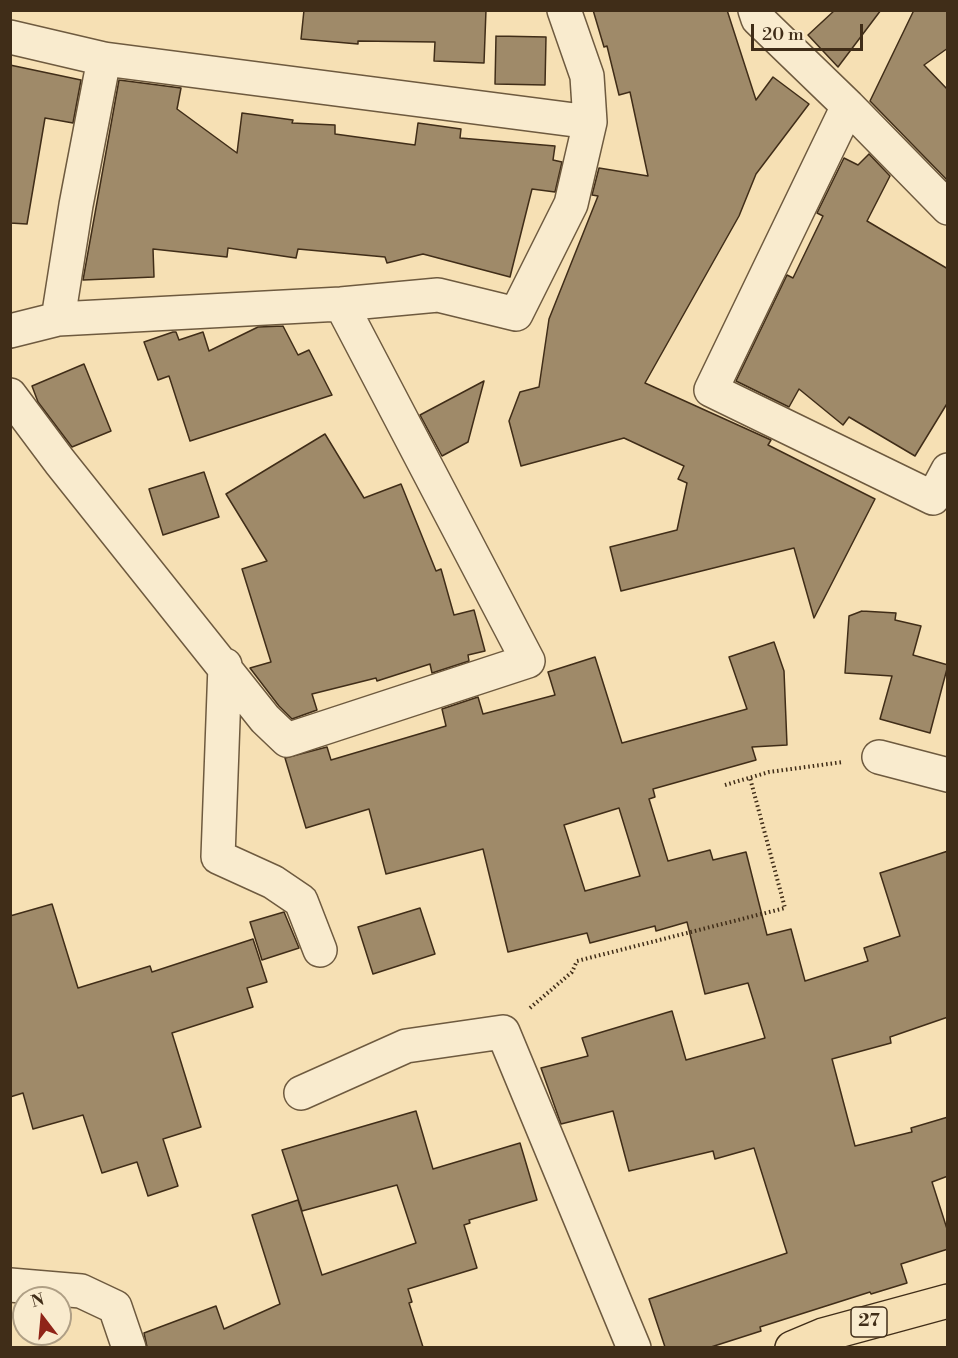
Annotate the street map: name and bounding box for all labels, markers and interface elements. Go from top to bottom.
scale bar [754,12,866,50]
text: 20 m [762,23,804,46]
north arrow [12,1286,72,1346]
text: N [29,1289,46,1312]
road number: 27 [851,1307,887,1337]

